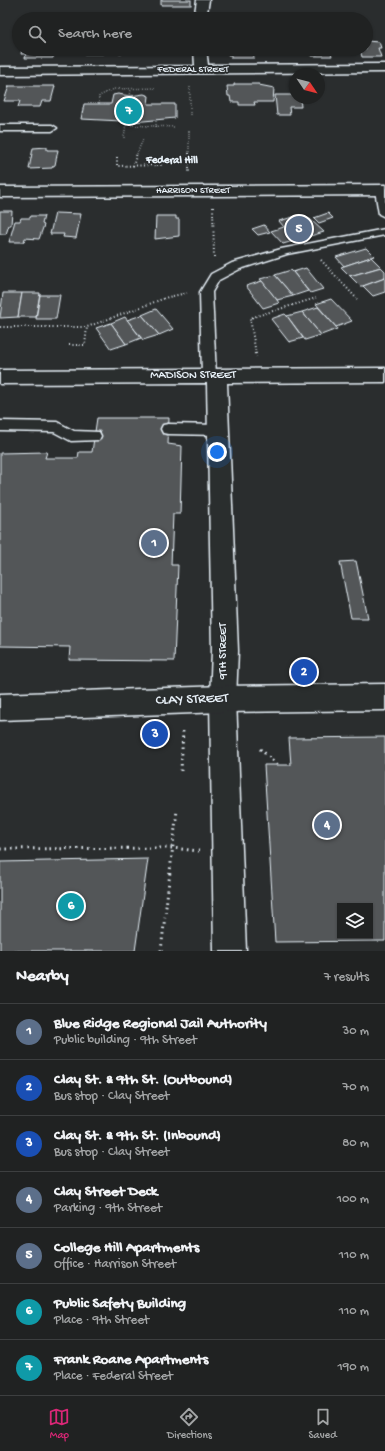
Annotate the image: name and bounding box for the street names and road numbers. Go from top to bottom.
street label: FEDERAL STREET [156,64,230,76]
street label: HARRISON STREET [156,185,231,197]
street label: MADISON STREET [150,369,237,383]
street label: 9TH STREET [217,621,231,680]
street label: CLAY STREET [155,690,229,710]

